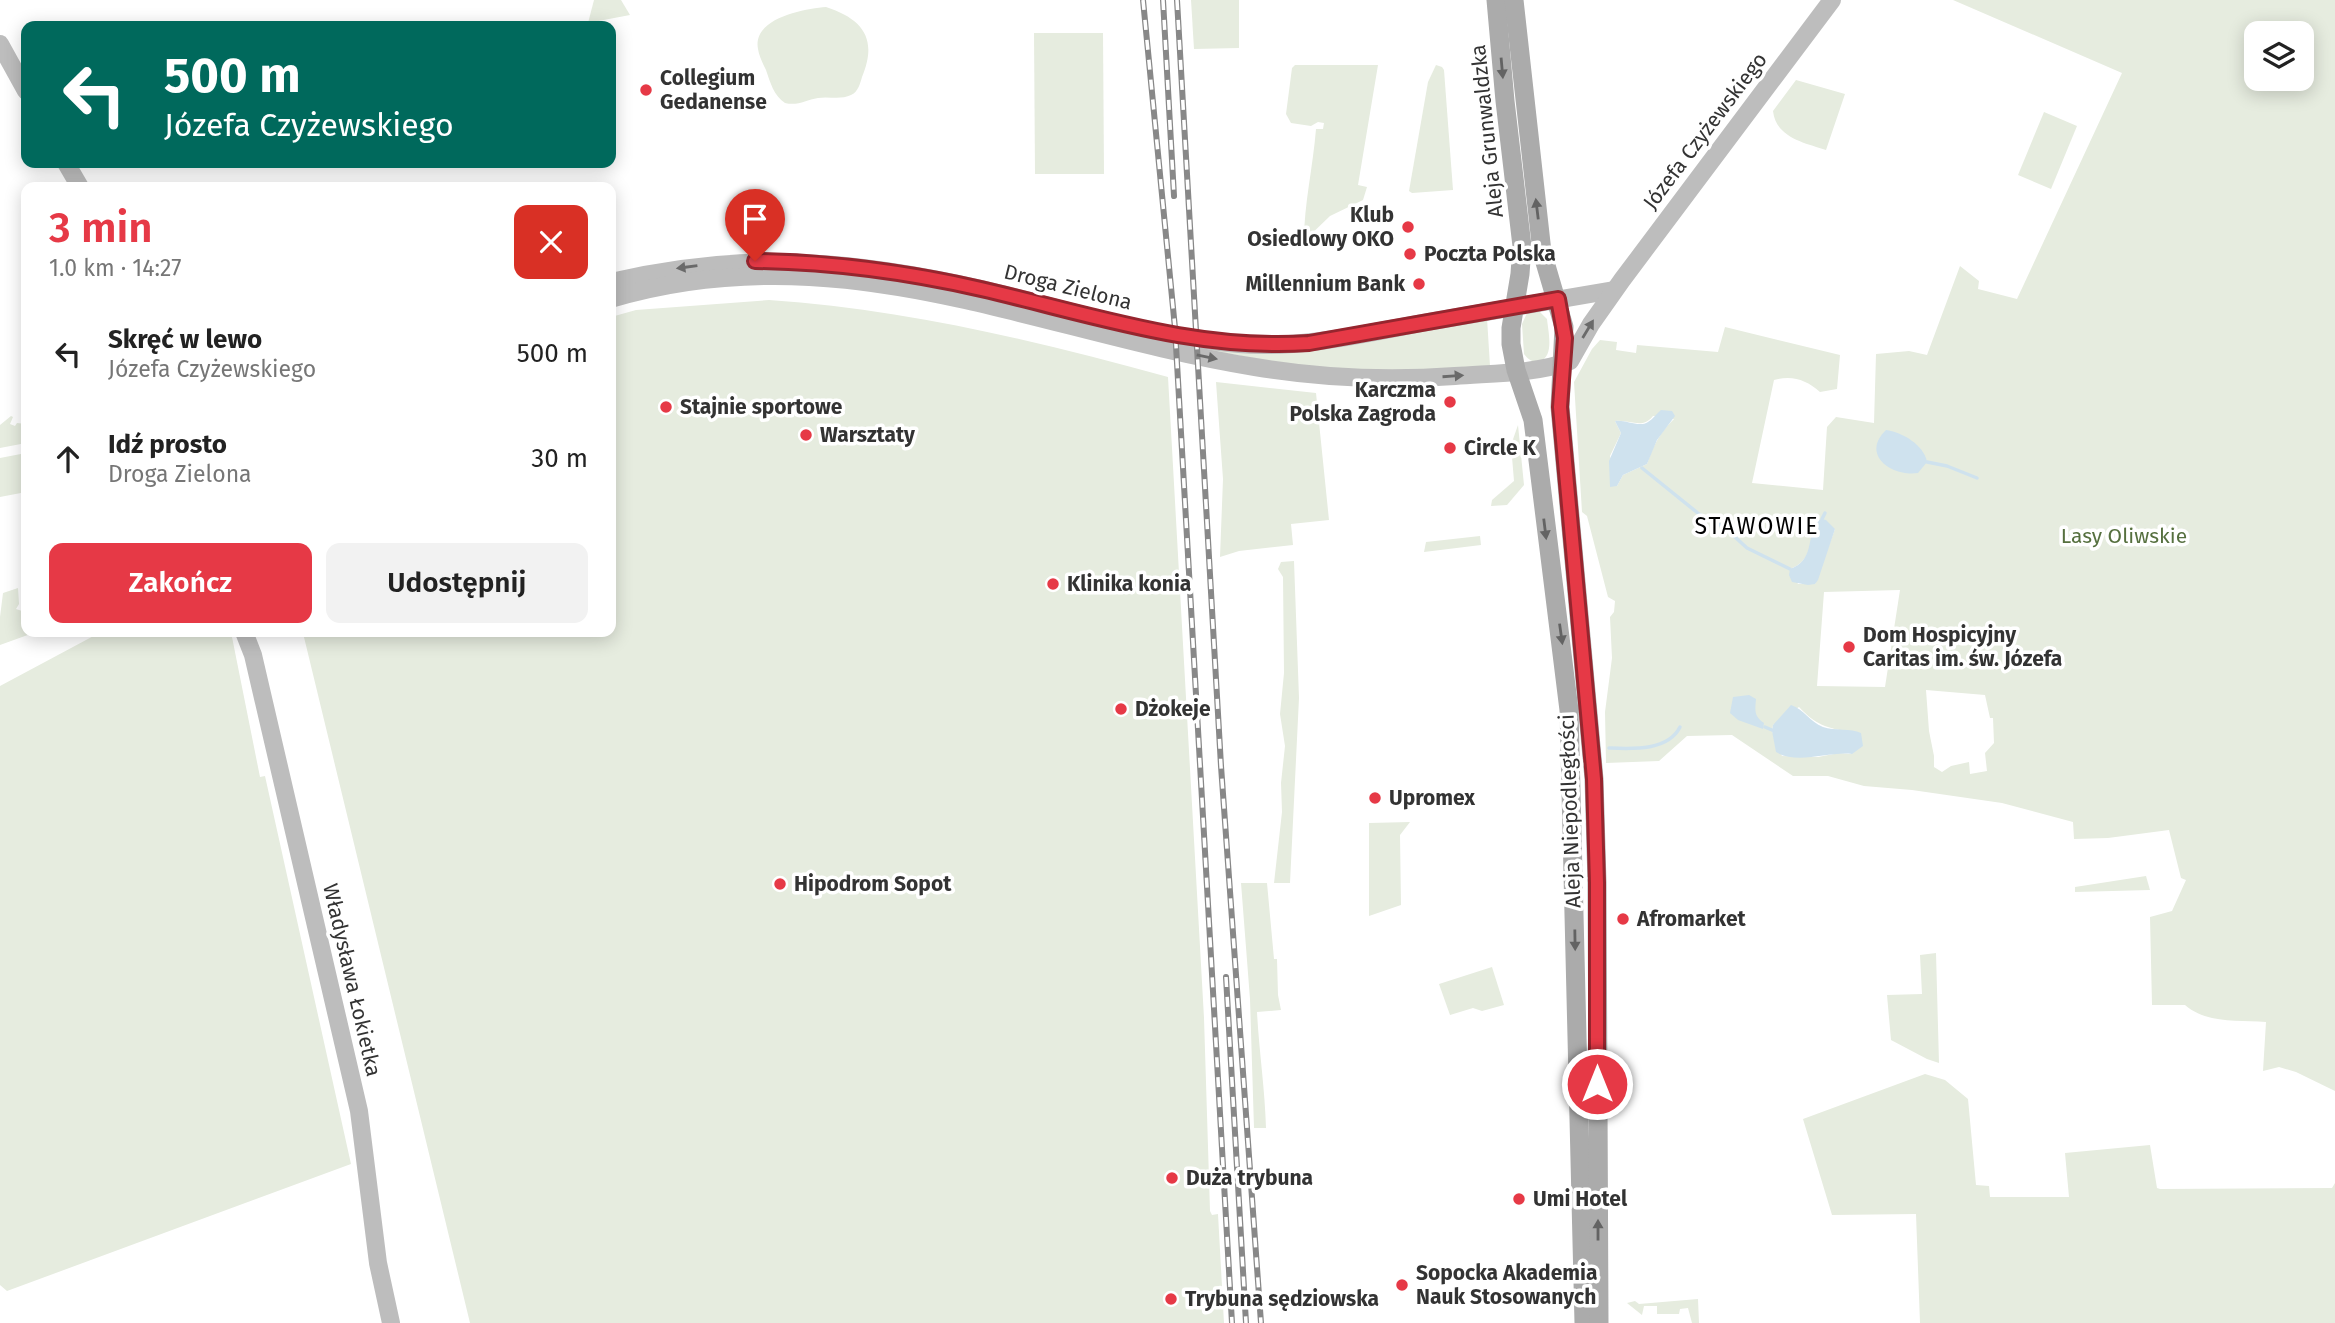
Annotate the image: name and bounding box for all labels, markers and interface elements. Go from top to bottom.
map controls [2244,21,2314,91]
button: layers [2244,21,2314,91]
street label: Aleja Grunwaldzka [1465,43,1509,219]
text: 500 m [164,46,301,105]
street label: Józefa Czyżewskiego [1637,47,1773,215]
icon: left [49,49,140,140]
one-way arrow [1496,57,1507,79]
place label: Collegium Gedanense [660,65,767,115]
marker: Collegium Gedanense [638,82,654,98]
text: Józefa Czyżewskiego [164,106,454,144]
pin [725,189,785,261]
one-way arrow [1532,198,1543,220]
icon: arrive [736,200,774,238]
place label: Klub Osiedlowy OKO [1247,202,1394,252]
text: 3 min [49,203,153,253]
button: close [514,205,588,279]
marker: Klub Osiedlowy OKO [1400,219,1416,235]
place label: Poczta Polska [1424,241,1556,267]
marker: Poczta Polska [1402,246,1418,262]
text: 1.0 km · 14:27 [49,254,181,282]
street label: Droga Zielona [1001,259,1135,315]
one-way arrow [675,262,697,273]
place label: Millennium Bank [1246,271,1405,297]
marker: Millennium Bank [1411,276,1427,292]
one-way arrow [1582,319,1595,338]
text: Skręć w lewo [108,324,262,355]
icon: left [49,335,87,373]
text: 500 m [517,338,588,369]
one-way arrow [1196,352,1218,363]
text: Józefa Czyżewskiego [108,355,316,383]
one-way arrow [1442,370,1464,381]
place label: Karczma Polska Zagroda [1289,377,1436,427]
place label: Stajnie sportowe [680,394,843,420]
marker: Karczma Polska Zagroda [1442,394,1458,410]
marker: Stajnie sportowe [658,399,674,415]
place label: Warsztaty [820,422,915,448]
marker: Warsztaty [798,427,814,443]
text: Idź prosto [108,429,227,460]
place label: Circle K [1464,435,1537,461]
icon: ahead [49,440,87,478]
marker: Circle K [1442,440,1458,456]
text: 30 m [531,443,588,474]
text: Droga Zielona [108,460,252,488]
district label: STAWOWIE [1695,512,1819,540]
one-way arrow [1540,518,1551,540]
park label: Lasy Oliwskie [2061,523,2187,549]
button: Zakończ [49,543,312,623]
button: Udostępnij [326,543,588,623]
place label: Klinika konia [1067,571,1191,597]
marker: Klinika konia [1045,576,1061,592]
place label: Dom Hospicyjny Caritas im. św. Józefa [1863,622,2062,672]
one-way arrow [1555,623,1566,645]
marker: Dom Hospicyjny Caritas im. św. Józefa [1841,639,1857,655]
place label: Dżokeje [1135,696,1211,722]
marker: Dżokeje [1113,701,1129,717]
street label: Aleja Niepodległości [1554,714,1586,908]
place label: Upromex [1389,785,1475,811]
marker: Upromex [1367,790,1383,806]
place label: Hipodrom Sopot [794,871,952,897]
marker: Hipodrom Sopot [772,876,788,892]
street label: Władysława Łokietka [317,881,387,1079]
place label: Afromarket [1636,906,1747,932]
marker: Afromarket [1615,911,1631,927]
one-way arrow [1569,929,1581,951]
position arrow [1560,1047,1634,1121]
place label: Duża trybuna [1186,1165,1313,1191]
marker: Duża trybuna [1164,1170,1180,1186]
place label: Umi Hotel [1533,1186,1628,1212]
marker: Umi Hotel [1511,1191,1527,1207]
one-way arrow [1592,1219,1604,1241]
place label: Sopocka Akademia Nauk Stosowanych [1416,1260,1597,1310]
marker: Sopocka Akademia Nauk Stosowanych [1394,1277,1410,1293]
place label: Trybuna sędziowska [1185,1286,1379,1312]
marker: Trybuna sędziowska [1163,1291,1179,1307]

